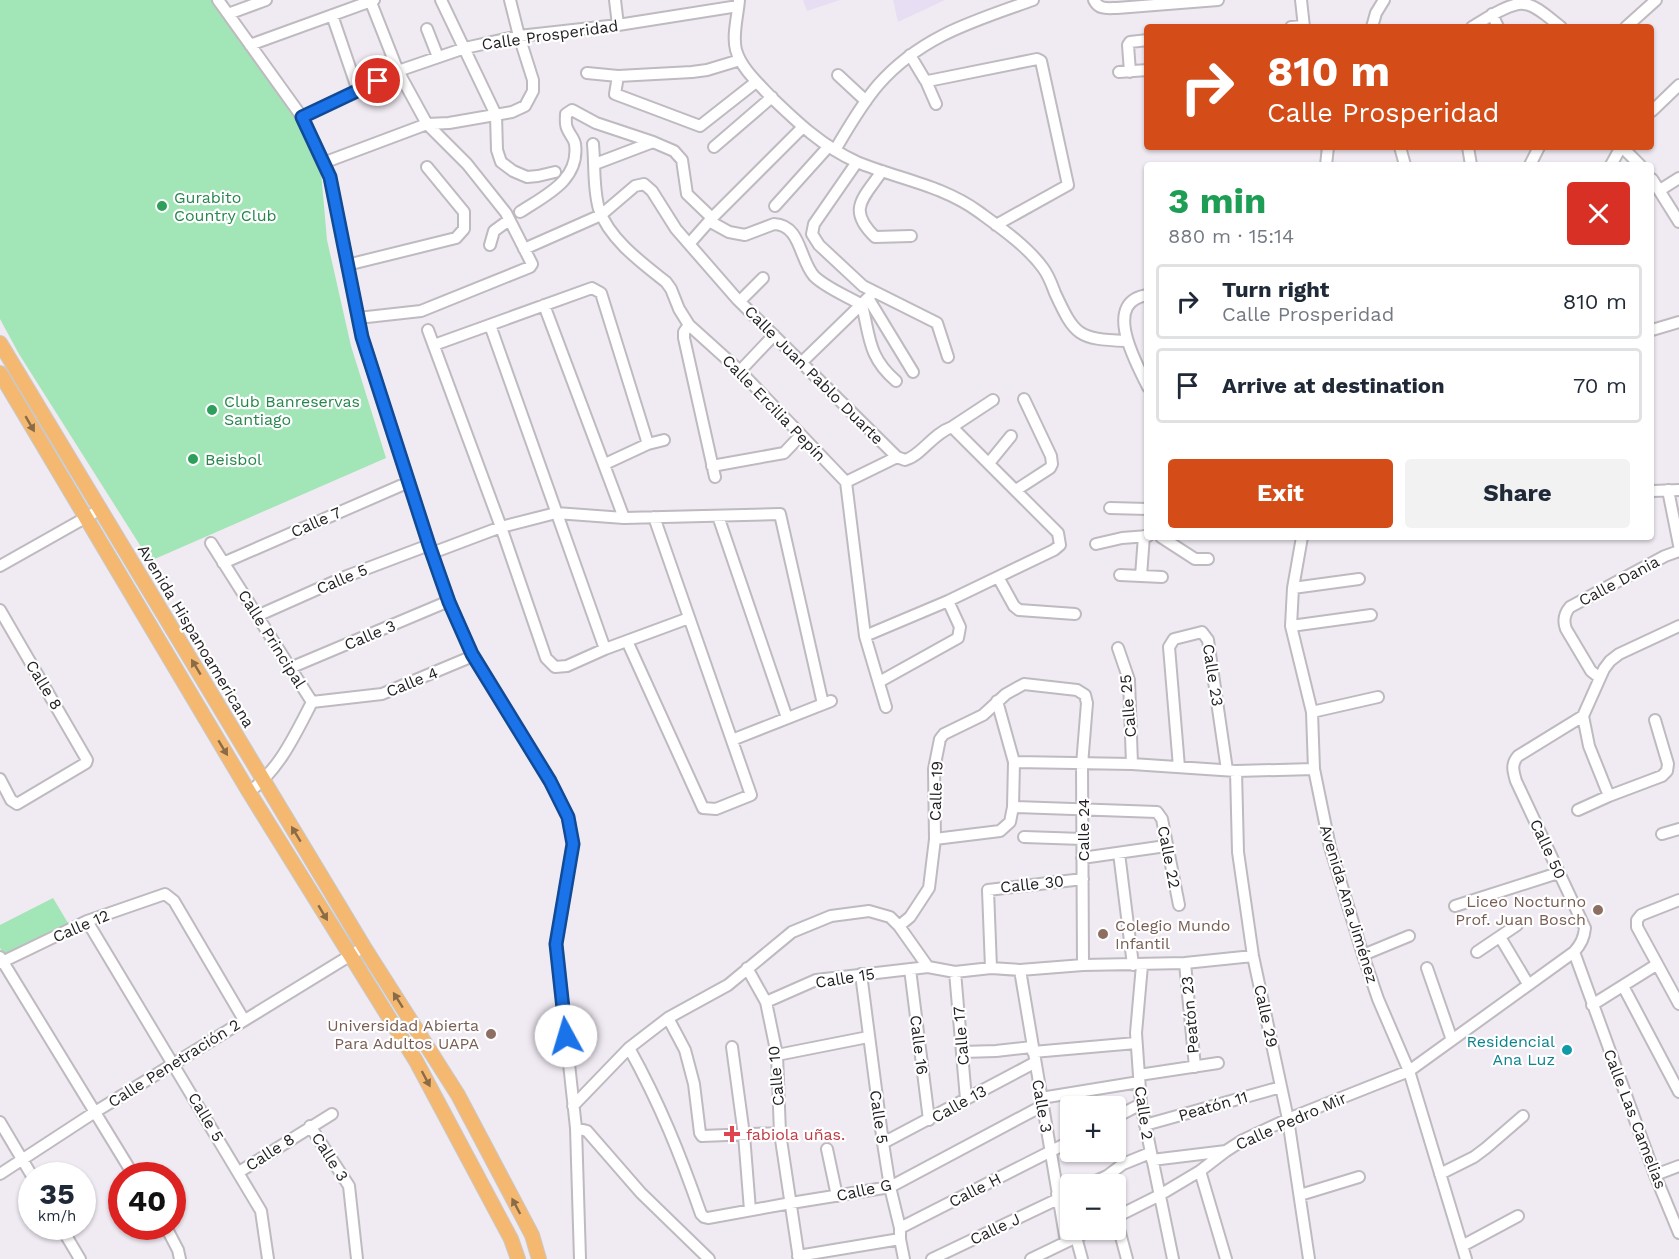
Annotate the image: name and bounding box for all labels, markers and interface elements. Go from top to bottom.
street label: Calle Prosperidad [480,16,620,54]
text: 810 m [1267,47,1390,96]
icon: right [1168,48,1246,126]
pin [352,55,403,106]
icon: arrive [361,64,394,97]
text: Calle Prosperidad [1267,97,1499,129]
text: 3 min [1168,180,1266,222]
button: close [1567,182,1630,245]
place label: Gurabito Country Club [174,188,277,225]
marker: Gurabito Country Club [155,199,169,213]
text: 880 m · 15:14 [1168,224,1294,248]
text: Turn right [1222,277,1329,302]
icon: right [1171,285,1204,318]
text: 810 m [1563,289,1627,314]
street label: Calle Juan Pablo Duarte [741,302,887,448]
text: Calle Prosperidad [1222,302,1394,326]
street label: Calle Ercilia Pepín [718,351,830,465]
icon: arrive [1171,369,1204,402]
text: Arrive at destination [1222,373,1445,398]
text: 70 m [1573,373,1627,398]
place label: Club Banreservas Santiago [224,392,360,429]
marker: Club Banreservas Santiago [205,403,219,417]
one-way arrow [24,416,35,432]
place label: Beisbol [205,450,262,469]
marker: Beisbol [186,452,200,466]
button: Exit [1168,459,1393,528]
button: Share [1405,459,1630,528]
street label: Calle 7 [288,503,344,541]
street label: Avenida Hispanoamericana [134,541,258,731]
street label: Calle Dania [1576,552,1662,610]
street label: Calle 5 [314,560,370,598]
street label: Calle Principal [234,586,310,692]
street label: Calle 3 [342,616,398,654]
street label: Calle 23 [1199,642,1227,708]
street label: Calle 8 [22,657,66,713]
one-way arrow [190,659,201,675]
street label: Calle 4 [383,663,441,701]
street label: Calle 25 [1116,674,1140,738]
one-way arrow [217,740,228,756]
street label: Calle 19 [925,761,947,821]
street label: Calle 24 [1074,798,1093,862]
street label: Calle 50 [1526,816,1570,882]
street label: Avenida Ana Jiménez [1316,822,1382,986]
street label: Calle 22 [1154,824,1184,890]
one-way arrow [291,825,301,842]
street label: Calle 30 [999,871,1065,897]
place label: Liceo Nocturno Prof. Juan Bosch [1455,892,1586,929]
marker: Liceo Nocturno Prof. Juan Bosch [1591,903,1605,917]
one-way arrow [318,905,329,921]
street label: Calle 12 [50,906,112,946]
place label: Colegio Mundo Infantil [1115,916,1230,953]
marker: Colegio Mundo Infantil [1096,927,1110,941]
street label: Calle 15 [814,964,876,992]
street label: Peatón 23 [1177,975,1203,1055]
street label: Calle 29 [1250,983,1282,1049]
one-way arrow [392,992,403,1009]
position arrow [534,1004,598,1068]
street label: Calle 17 [949,1006,973,1066]
street label: Calle 16 [906,1014,932,1076]
street label: Calle Penetración 2 [105,1015,243,1111]
place label: Universidad Abierta Para Adultos UAPA [327,1016,479,1053]
marker: Universidad Abierta Para Adultos UAPA [484,1027,498,1041]
place label: Residencial Ana Luz [1466,1032,1555,1069]
marker: Residencial Ana Luz [1560,1043,1574,1057]
street label: Calle 10 [764,1045,788,1107]
street label: Calle Las Camelias [1600,1046,1670,1192]
one-way arrow [421,1071,431,1088]
street label: Calle 3 [1028,1078,1056,1134]
street label: Calle 13 [928,1081,990,1127]
street label: Calle 2 [1131,1085,1157,1141]
street label: Peatón 11 [1176,1087,1250,1125]
street label: Calle Pedro Mir [1233,1088,1350,1154]
street label: Calle 5 [184,1089,228,1145]
street label: Calle 5 [866,1089,892,1145]
map controls [1060,1096,1126,1240]
button: + [1060,1096,1126,1162]
marker: fabiola uñas. [723,1125,741,1143]
place label: fabiola uñas. [746,1125,845,1144]
street label: Calle 8 [242,1129,298,1175]
street label: Calle 3 [308,1129,352,1185]
speed limit sign: 40 [108,1162,186,1240]
street label: Calle H [946,1169,1004,1211]
button: − [1060,1174,1126,1240]
street label: Calle G [835,1175,893,1205]
text: 35 [39,1176,75,1211]
one-way arrow [511,1197,521,1214]
text: km/h [38,1207,76,1225]
street label: Calle J [967,1209,1023,1249]

